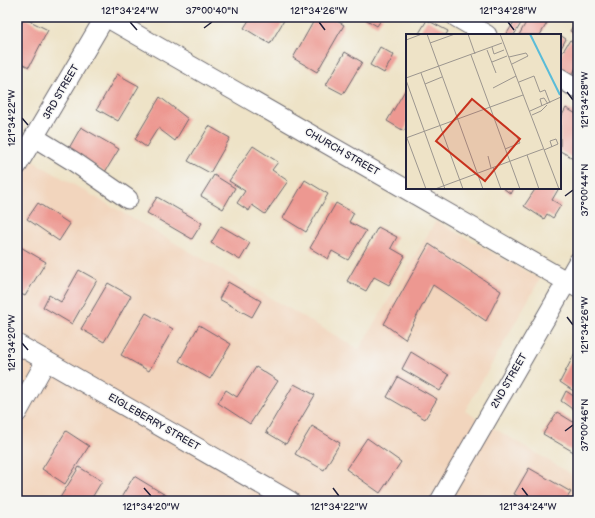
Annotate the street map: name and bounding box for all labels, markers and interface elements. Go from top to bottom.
text: 121°34'24"W [101,5,159,17]
text: 37°00'40"N [186,5,238,17]
text: 121°34'26"W [290,5,348,17]
text: 121°34'28"W [479,5,537,17]
inset map [406,34,561,189]
street label: 3RD STREET [40,62,82,122]
text: 121°34'28"W [579,71,591,129]
text: 121°34'22"W [6,89,18,147]
street label: CHURCH STREET [303,126,381,178]
text: 37°00'44"N [579,163,591,217]
text: 121°34'26"W [579,296,591,354]
text: 121°34'20"W [6,314,18,372]
street label: 2ND STREET [488,351,530,411]
street label: EIGLEBERRY STREET [106,391,202,453]
text: 37°00'46"N [579,398,591,452]
text: 121°34'20"W [122,501,180,513]
text: 121°34'22"W [310,501,368,513]
text: 121°34'24"W [499,501,557,513]

